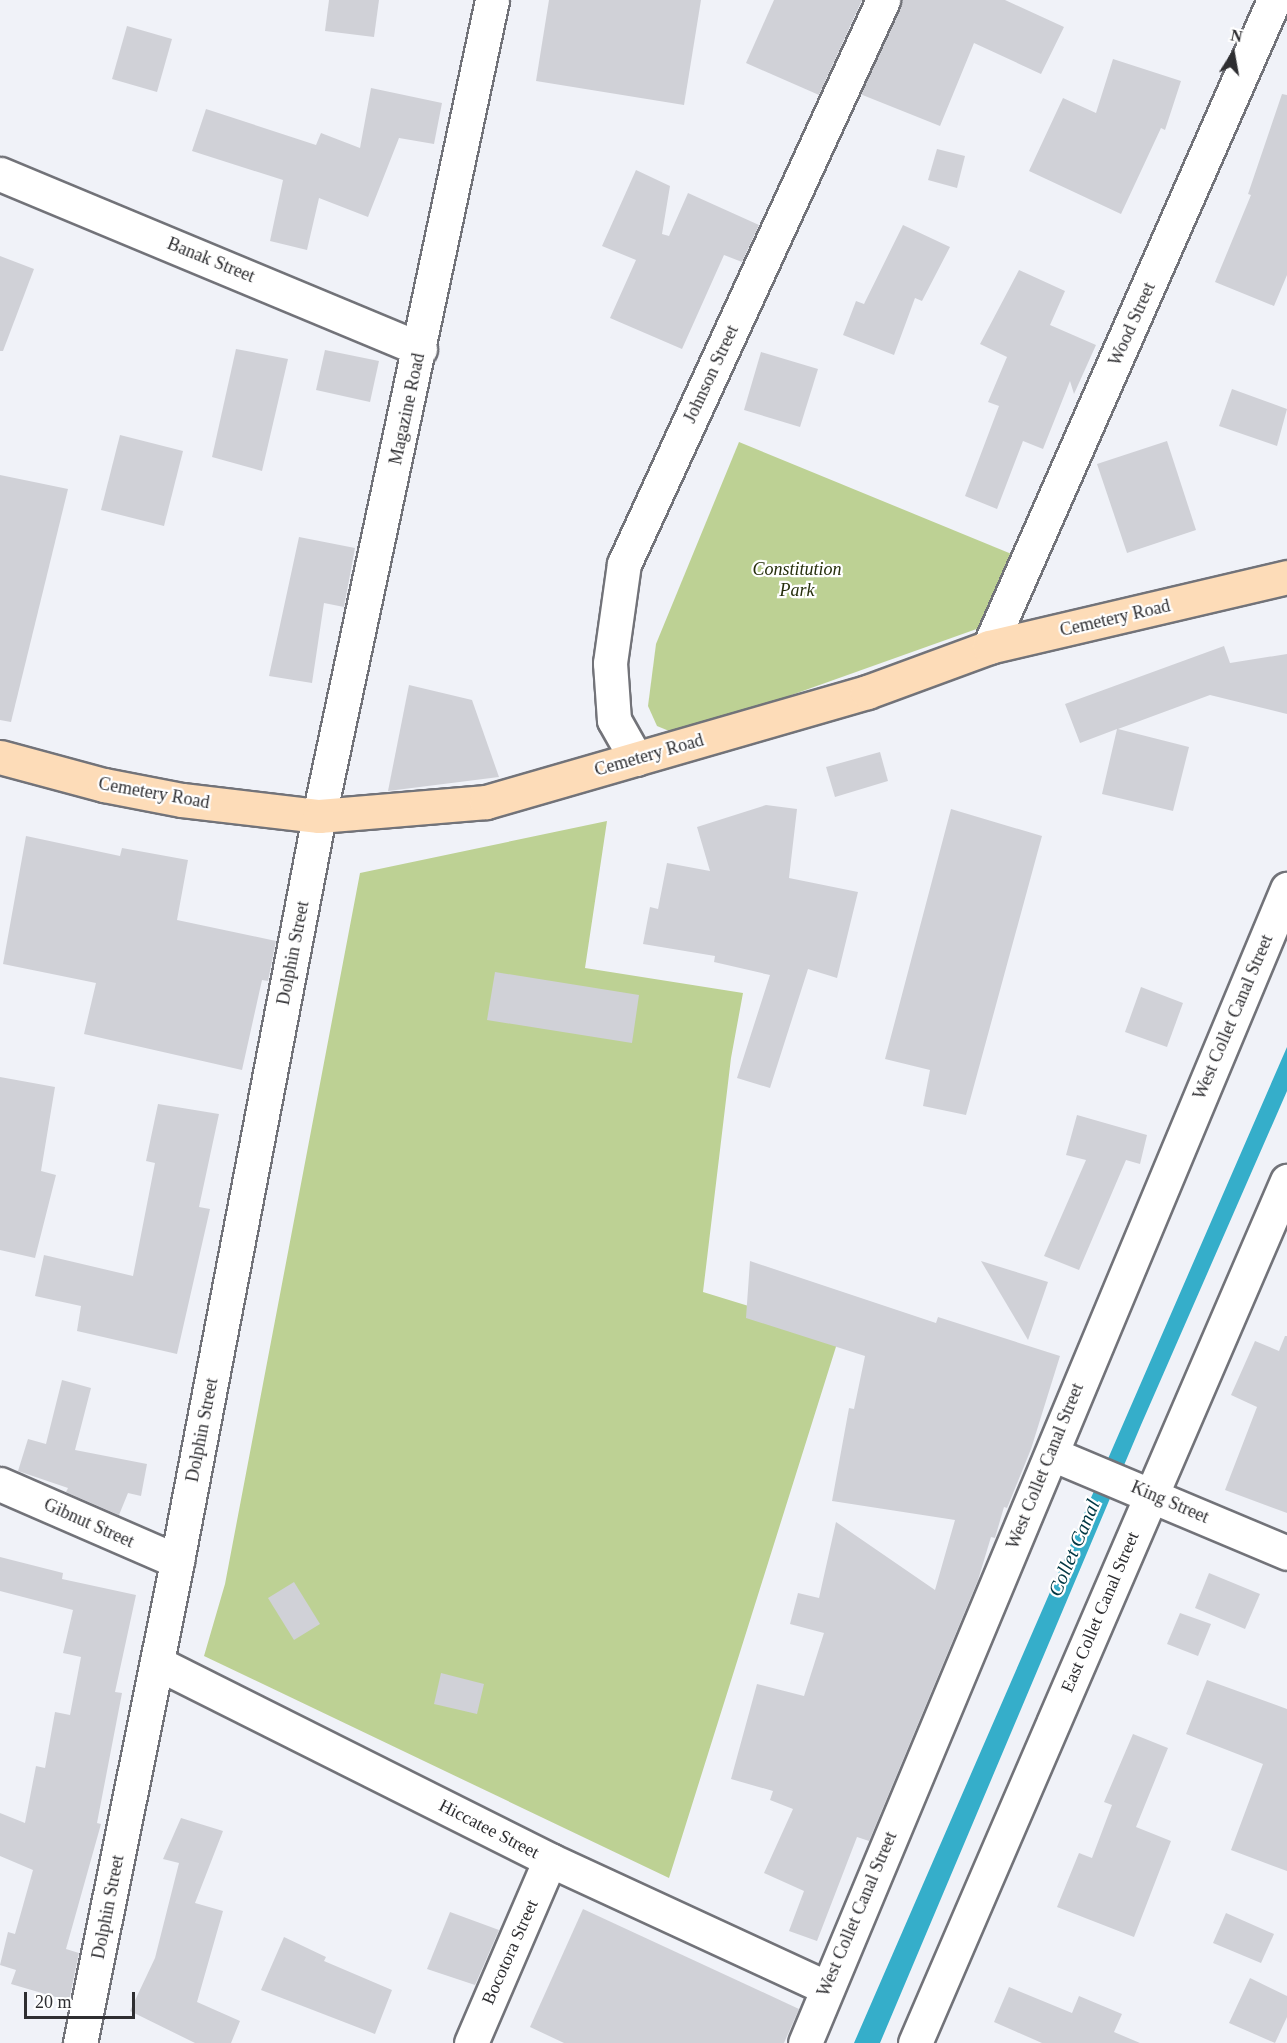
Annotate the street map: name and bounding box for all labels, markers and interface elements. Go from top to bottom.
north arrow [1203,24,1263,84]
text: N [1229,26,1244,45]
street label: Banak Street [164,233,258,287]
street label: Wood Street [1104,279,1160,369]
street label: Johnson Street [679,322,743,426]
street label: Magazine Road [385,351,429,467]
park label: Constitution Park [752,559,842,602]
street label: Cemetery Road [1058,595,1172,641]
street label: Cemetery Road [592,729,706,781]
street label: Cemetery Road [97,773,211,813]
street label: Dolphin Street [272,899,314,1007]
street label: West Collet Canal Street [1188,931,1278,1103]
street label: Dolphin Street [181,1376,223,1484]
street label: West Collet Canal Street [1002,1380,1088,1552]
street label: King Street [1128,1476,1212,1528]
street label: Gibnut Street [41,1494,137,1552]
water label: Collet Canal [1043,1496,1105,1600]
street label: East Collet Canal Street [1056,1528,1144,1696]
street label: Hiccatee Street [435,1795,543,1863]
street label: West Collet Canal Street [812,1828,902,2000]
street label: Dolphin Street [87,1853,129,1961]
street label: Bocotora Street [477,1896,543,2008]
scale bar [27,1980,138,2018]
text: 20 m [35,1992,72,2012]

